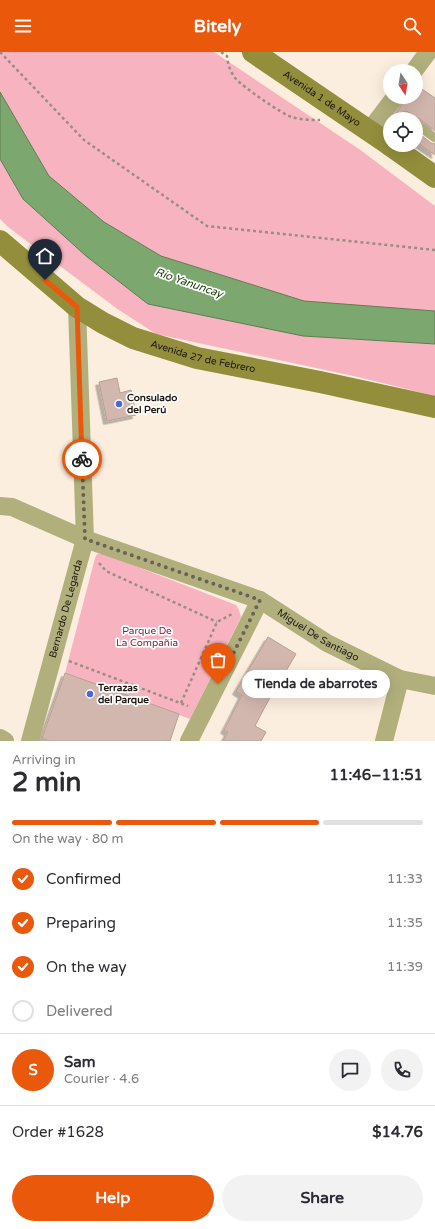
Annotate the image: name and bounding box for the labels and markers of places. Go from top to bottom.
pin [28,239,62,280]
place label: Consulado del Perú [127,392,177,416]
marker: Consulado del Perú [114,399,124,409]
pin [201,643,235,684]
callout: Tienda de abarrotes [242,670,390,698]
place label: Terrazas del Parque [97,682,149,706]
marker: Terrazas del Parque [85,689,95,699]

